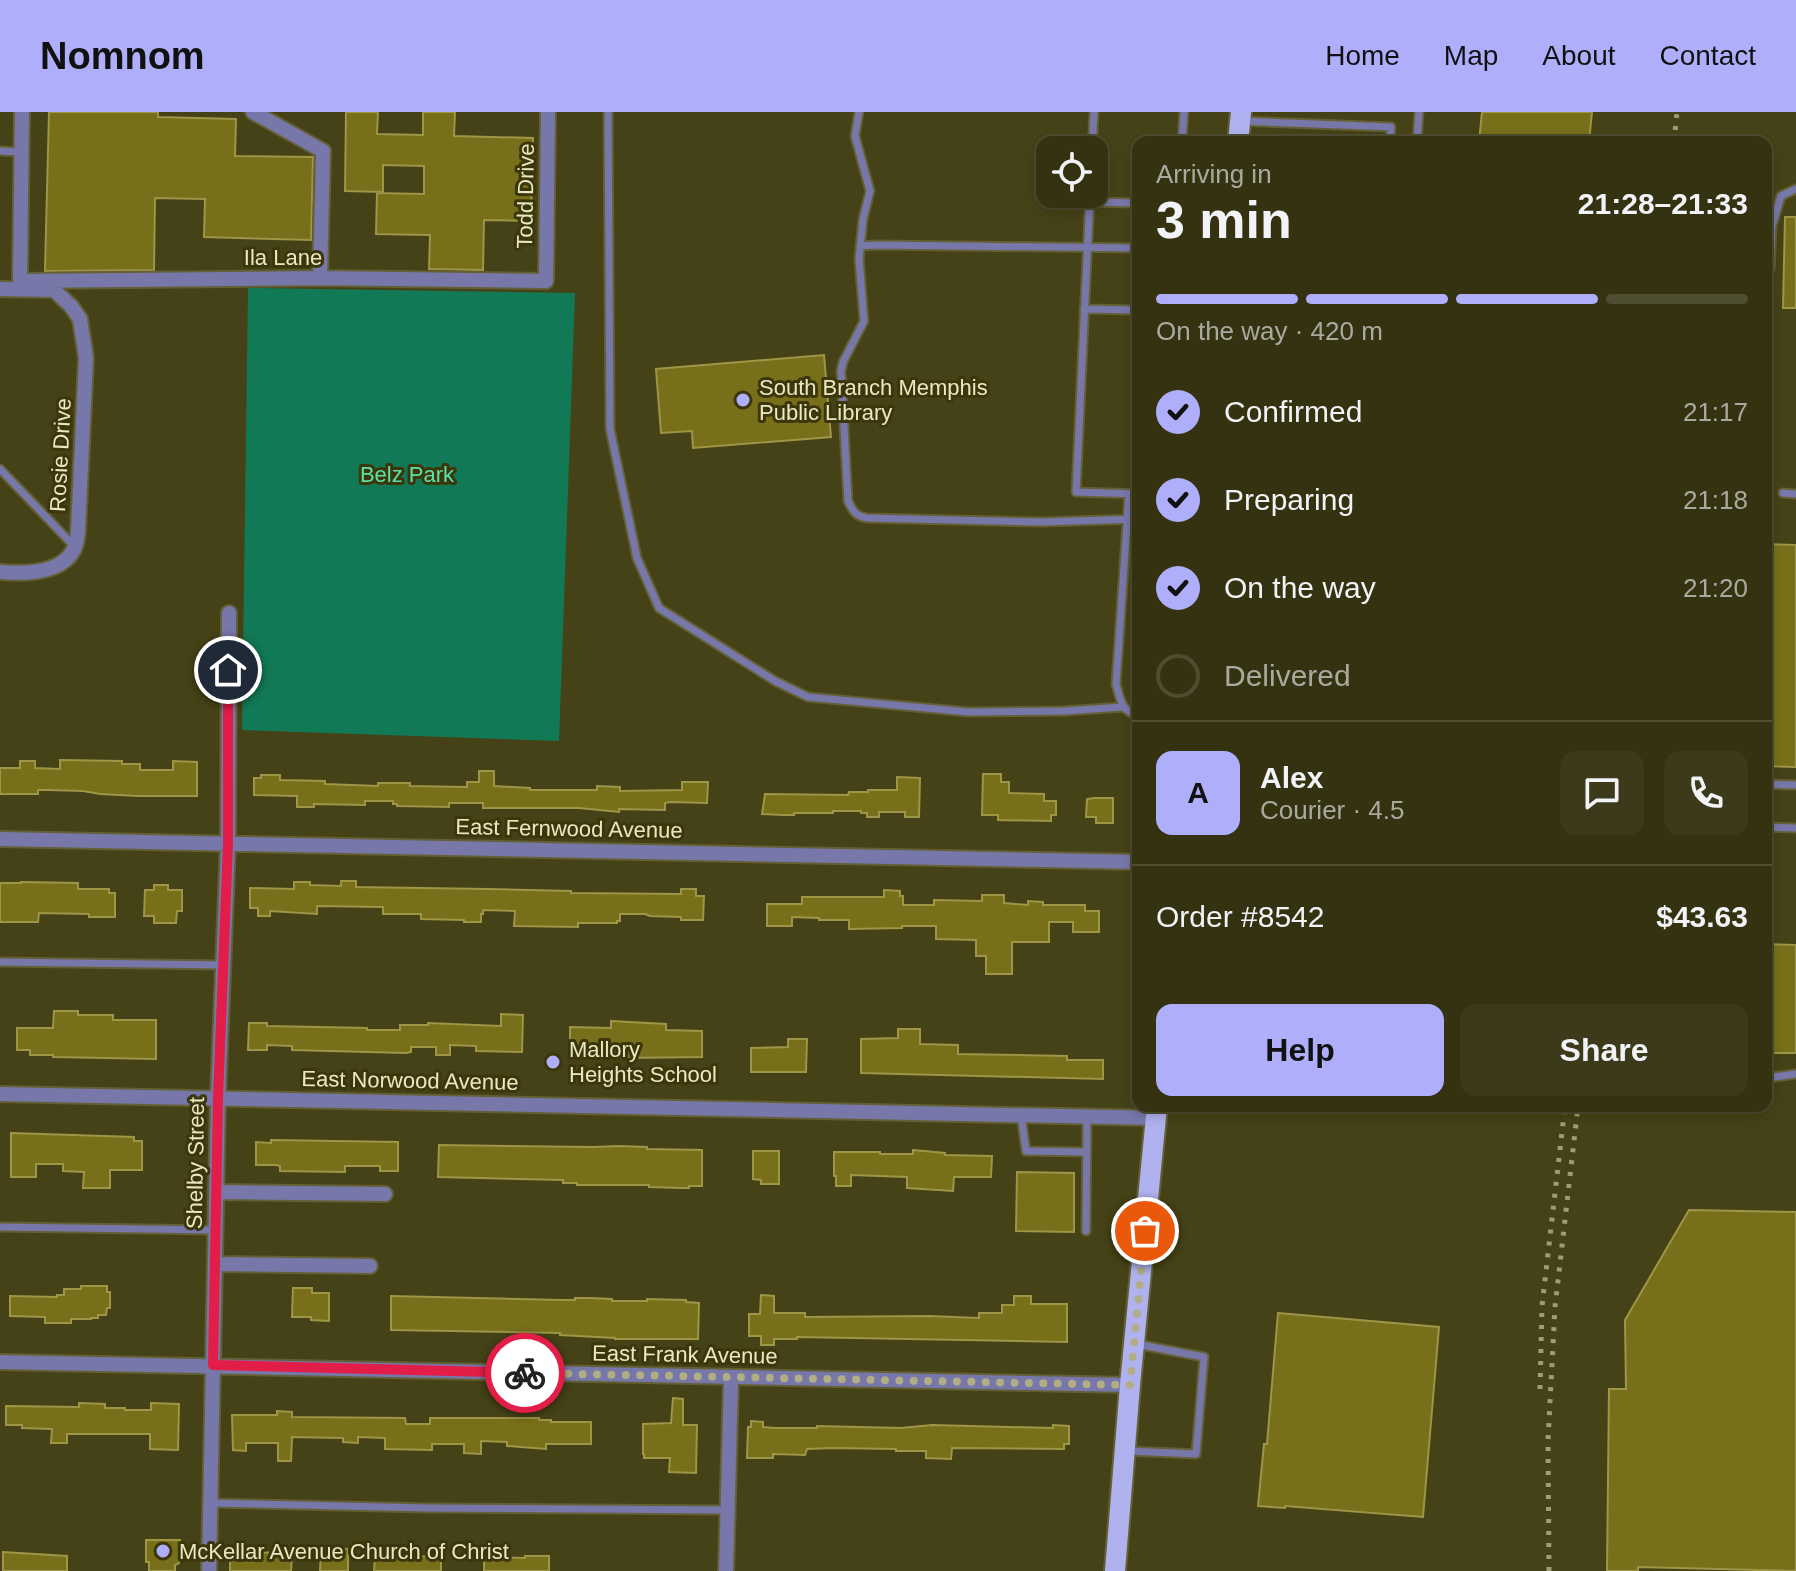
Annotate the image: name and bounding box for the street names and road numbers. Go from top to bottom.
street label: Todd Drive [512,143,539,249]
street label: Ila Lane [244,245,322,270]
street label: Rosie Drive [45,398,76,512]
street label: East Fernwood Avenue [455,814,683,843]
street label: East Norwood Avenue [301,1066,519,1095]
street label: Shelby Street [182,1097,209,1229]
street label: East Frank Avenue [592,1340,778,1369]

